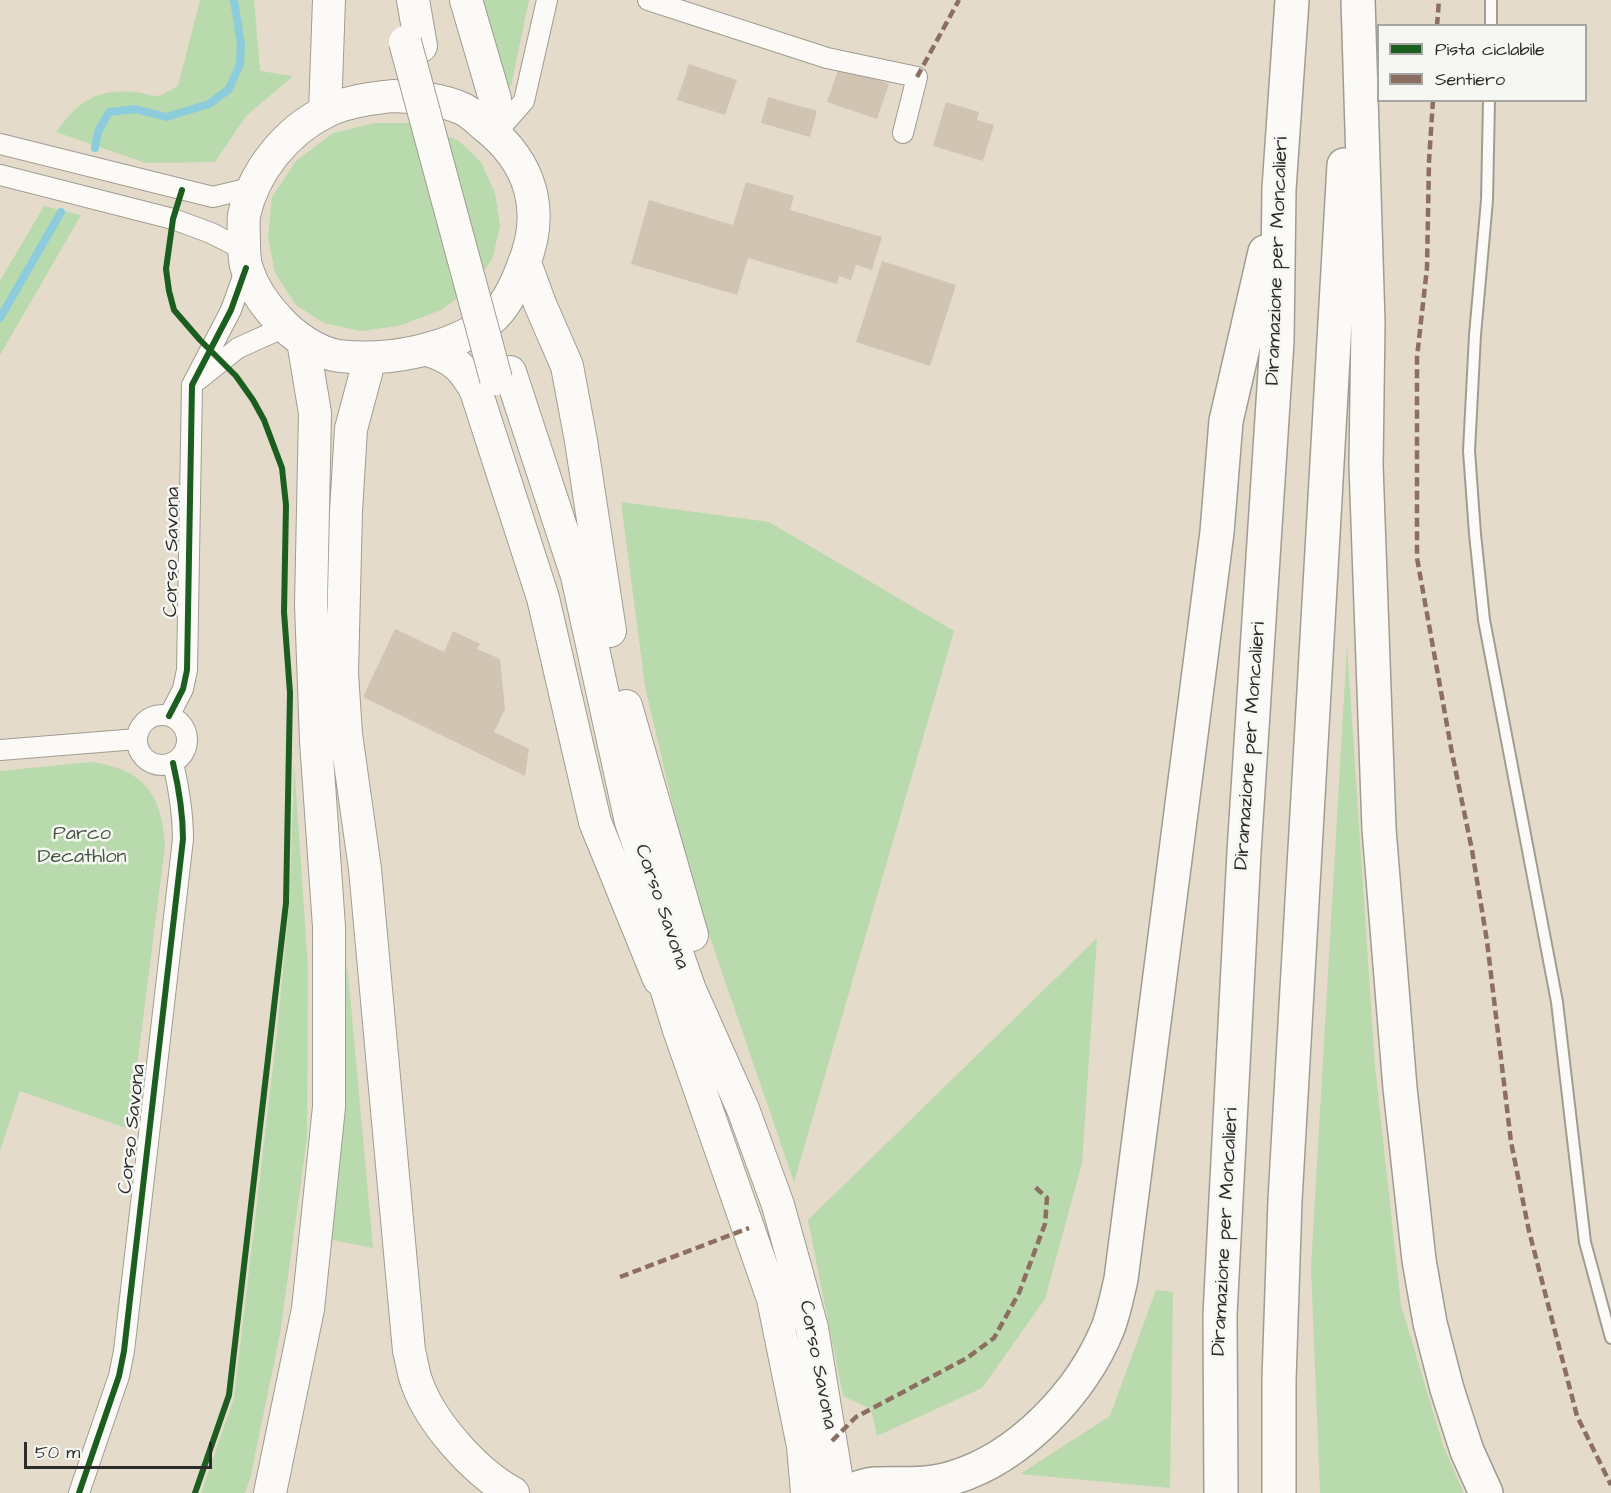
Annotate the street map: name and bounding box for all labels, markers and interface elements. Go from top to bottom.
legend [1377,24,1587,102]
text: Pista ciclabile [1435,37,1545,62]
text: Sentiero [1435,67,1505,92]
street label: Diramazione per Moncalieri [1262,136,1294,386]
street label: Corso Savona [160,487,186,617]
street label: Diramazione per Moncalieri [1230,621,1272,871]
park label: Parco Decathlon [37,823,127,870]
street label: Corso Savona [628,841,694,973]
street label: Corso Savona [114,1063,152,1195]
street label: Diramazione per Moncalieri [1208,1107,1244,1357]
street label: Corso Savona [793,1299,841,1431]
scale bar [27,1430,214,1468]
text: 50 m [35,1440,80,1465]

